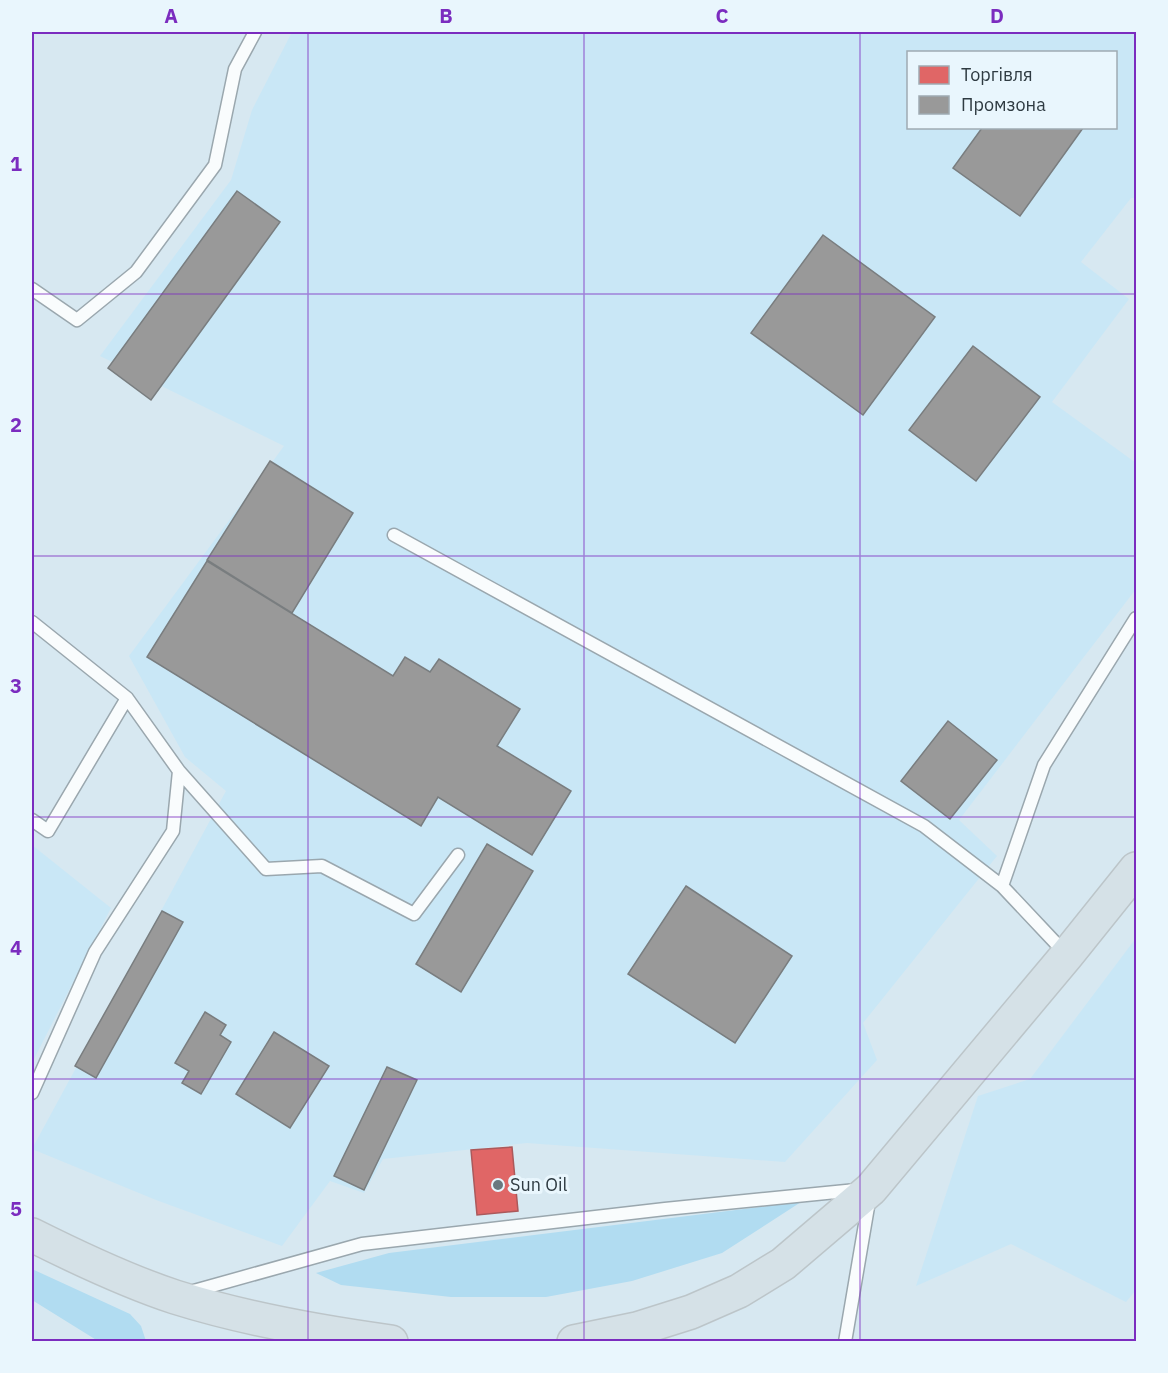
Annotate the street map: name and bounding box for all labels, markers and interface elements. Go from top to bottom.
text: A [164,2,178,29]
text: B [439,2,453,29]
text: C [715,2,729,29]
text: D [990,2,1004,29]
legend [907,51,1117,129]
text: Торгівля [961,63,1033,86]
text: Промзона [961,93,1046,116]
text: 1 [10,150,22,177]
text: 2 [10,411,22,438]
text: 3 [10,672,22,699]
text: 4 [10,934,22,961]
place label: Sun Oil [510,1173,567,1196]
marker: Sun Oil [491,1178,505,1192]
text: 5 [10,1195,22,1222]

